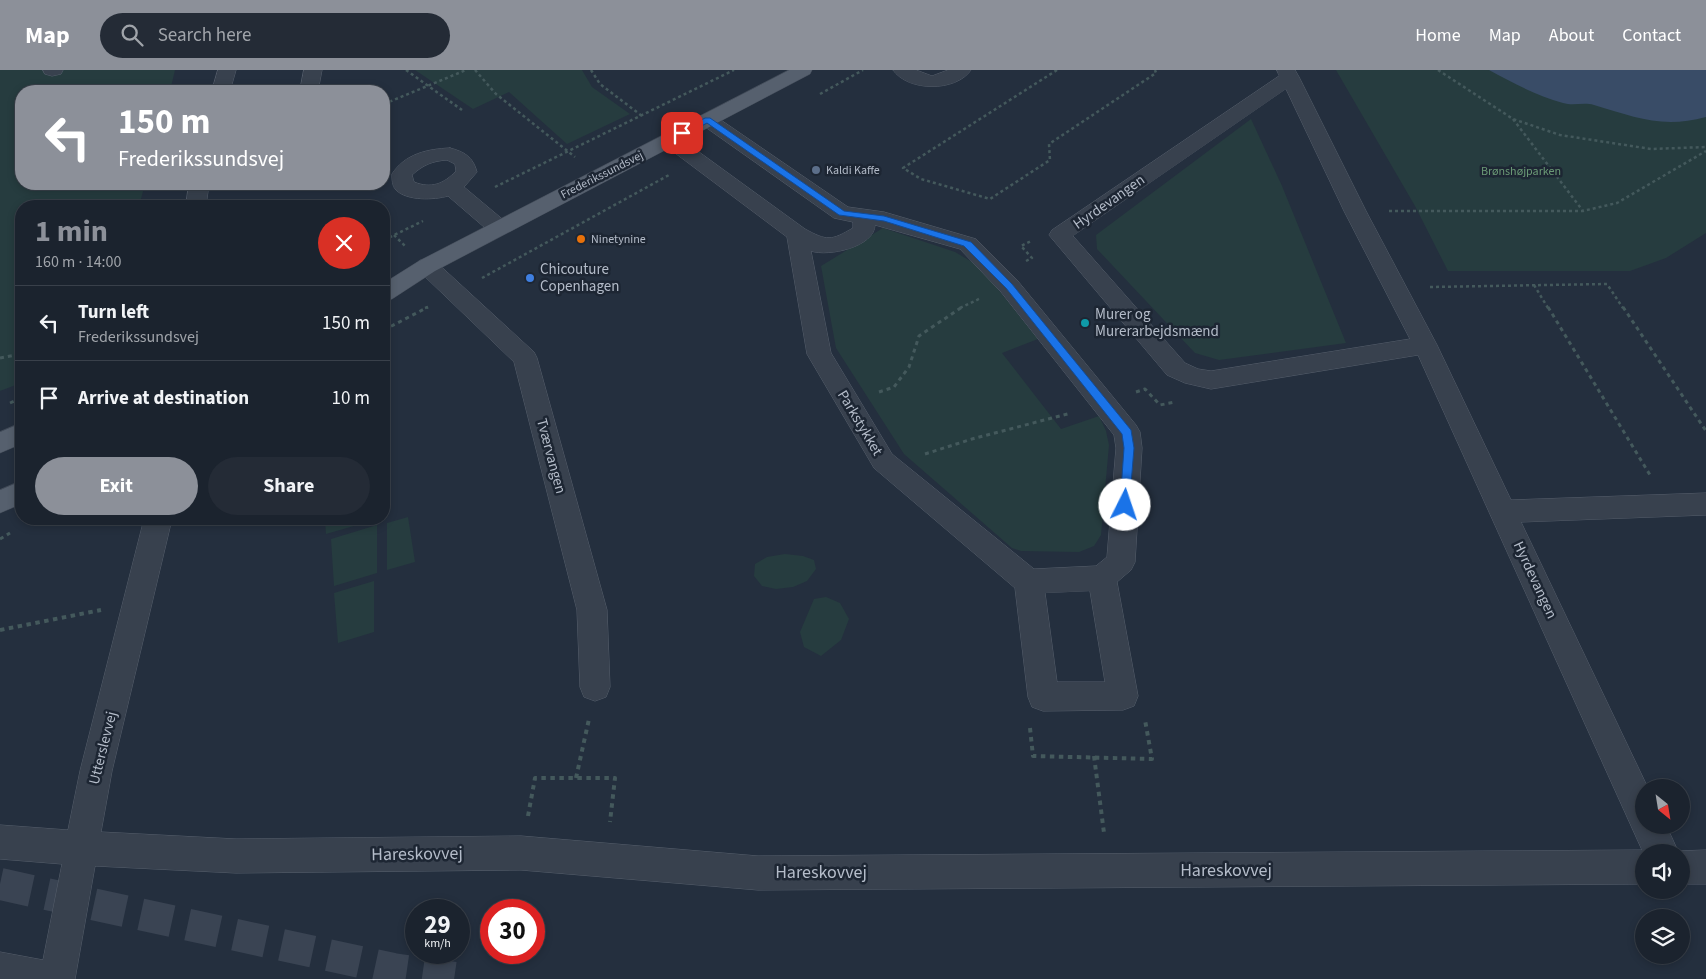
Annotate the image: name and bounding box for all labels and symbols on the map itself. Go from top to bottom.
pin [661,112,703,154]
street label: Frederikssundsvej [558,147,646,203]
place label: Kaldi Kaffe [826,162,880,179]
park label: Brønshøjparken [1481,163,1561,180]
marker: Kaldi Kaffe [810,164,822,176]
street label: Hyrdevangen [1069,170,1149,234]
place label: Ninetynine [591,231,646,248]
marker: Ninetynine [575,233,587,245]
place label: Chicouture Copenhagen [540,259,619,297]
marker: Chicouture Copenhagen [524,272,536,284]
place label: Murer og Murerarbejdsmænd [1095,304,1219,342]
marker: Murer og Murerarbejdsmænd [1079,317,1091,329]
street label: Parkstykket [832,386,888,460]
street label: Tværvangen [531,416,571,496]
position arrow [1098,478,1150,530]
street label: Hyrdevangen [1508,538,1562,622]
street label: Utterslevvej [84,709,122,787]
north arrow [1635,779,1690,834]
street label: Hareskovvej [371,841,463,867]
street label: Hareskovvej [1180,858,1272,883]
street label: Hareskovvej [775,860,867,885]
speed limit sign: 30 [480,899,545,964]

